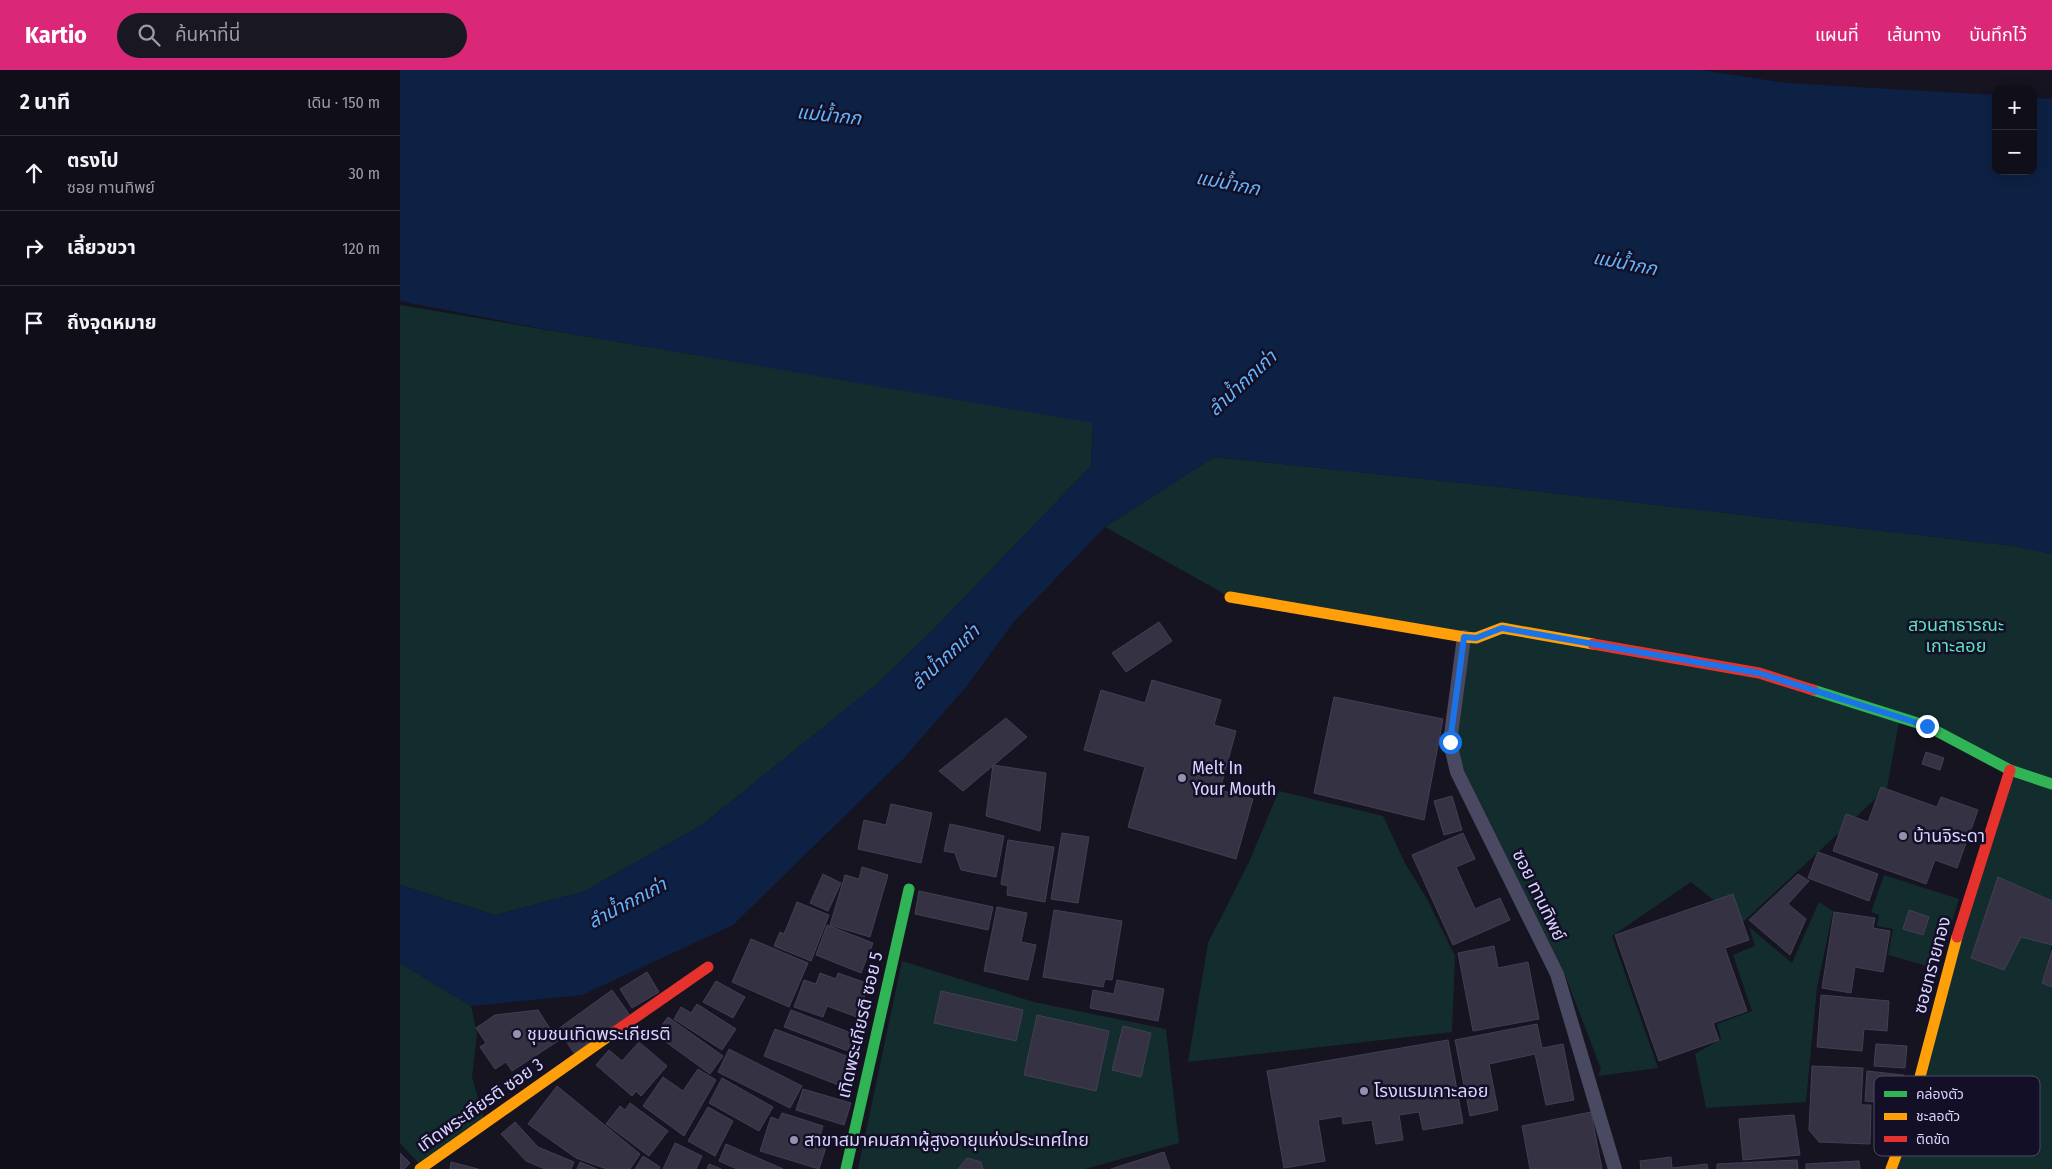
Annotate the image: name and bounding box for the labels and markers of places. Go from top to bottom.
place label: Melt In Your Mouth [1192,757,1276,800]
marker: Melt In Your Mouth [1176,772,1188,784]
place label: บ้านจิระดา [1913,825,1985,847]
marker: บ้านจิระดา [1897,830,1909,842]
place label: ชุมชนเทิดพระเกียรติ [527,1023,671,1045]
marker: ชุมชนเทิดพระเกียรติ [511,1028,523,1040]
place label: โรงแรมเกาะลอย [1374,1080,1489,1102]
marker: โรงแรมเกาะลอย [1358,1085,1370,1097]
place label: สาขาสมาคมสภาผู้สูงอายุแห่งประเทศไทย [804,1129,1089,1152]
marker: สาขาสมาคมสภาผู้สูงอายุแห่งประเทศไทย [788,1134,800,1146]

